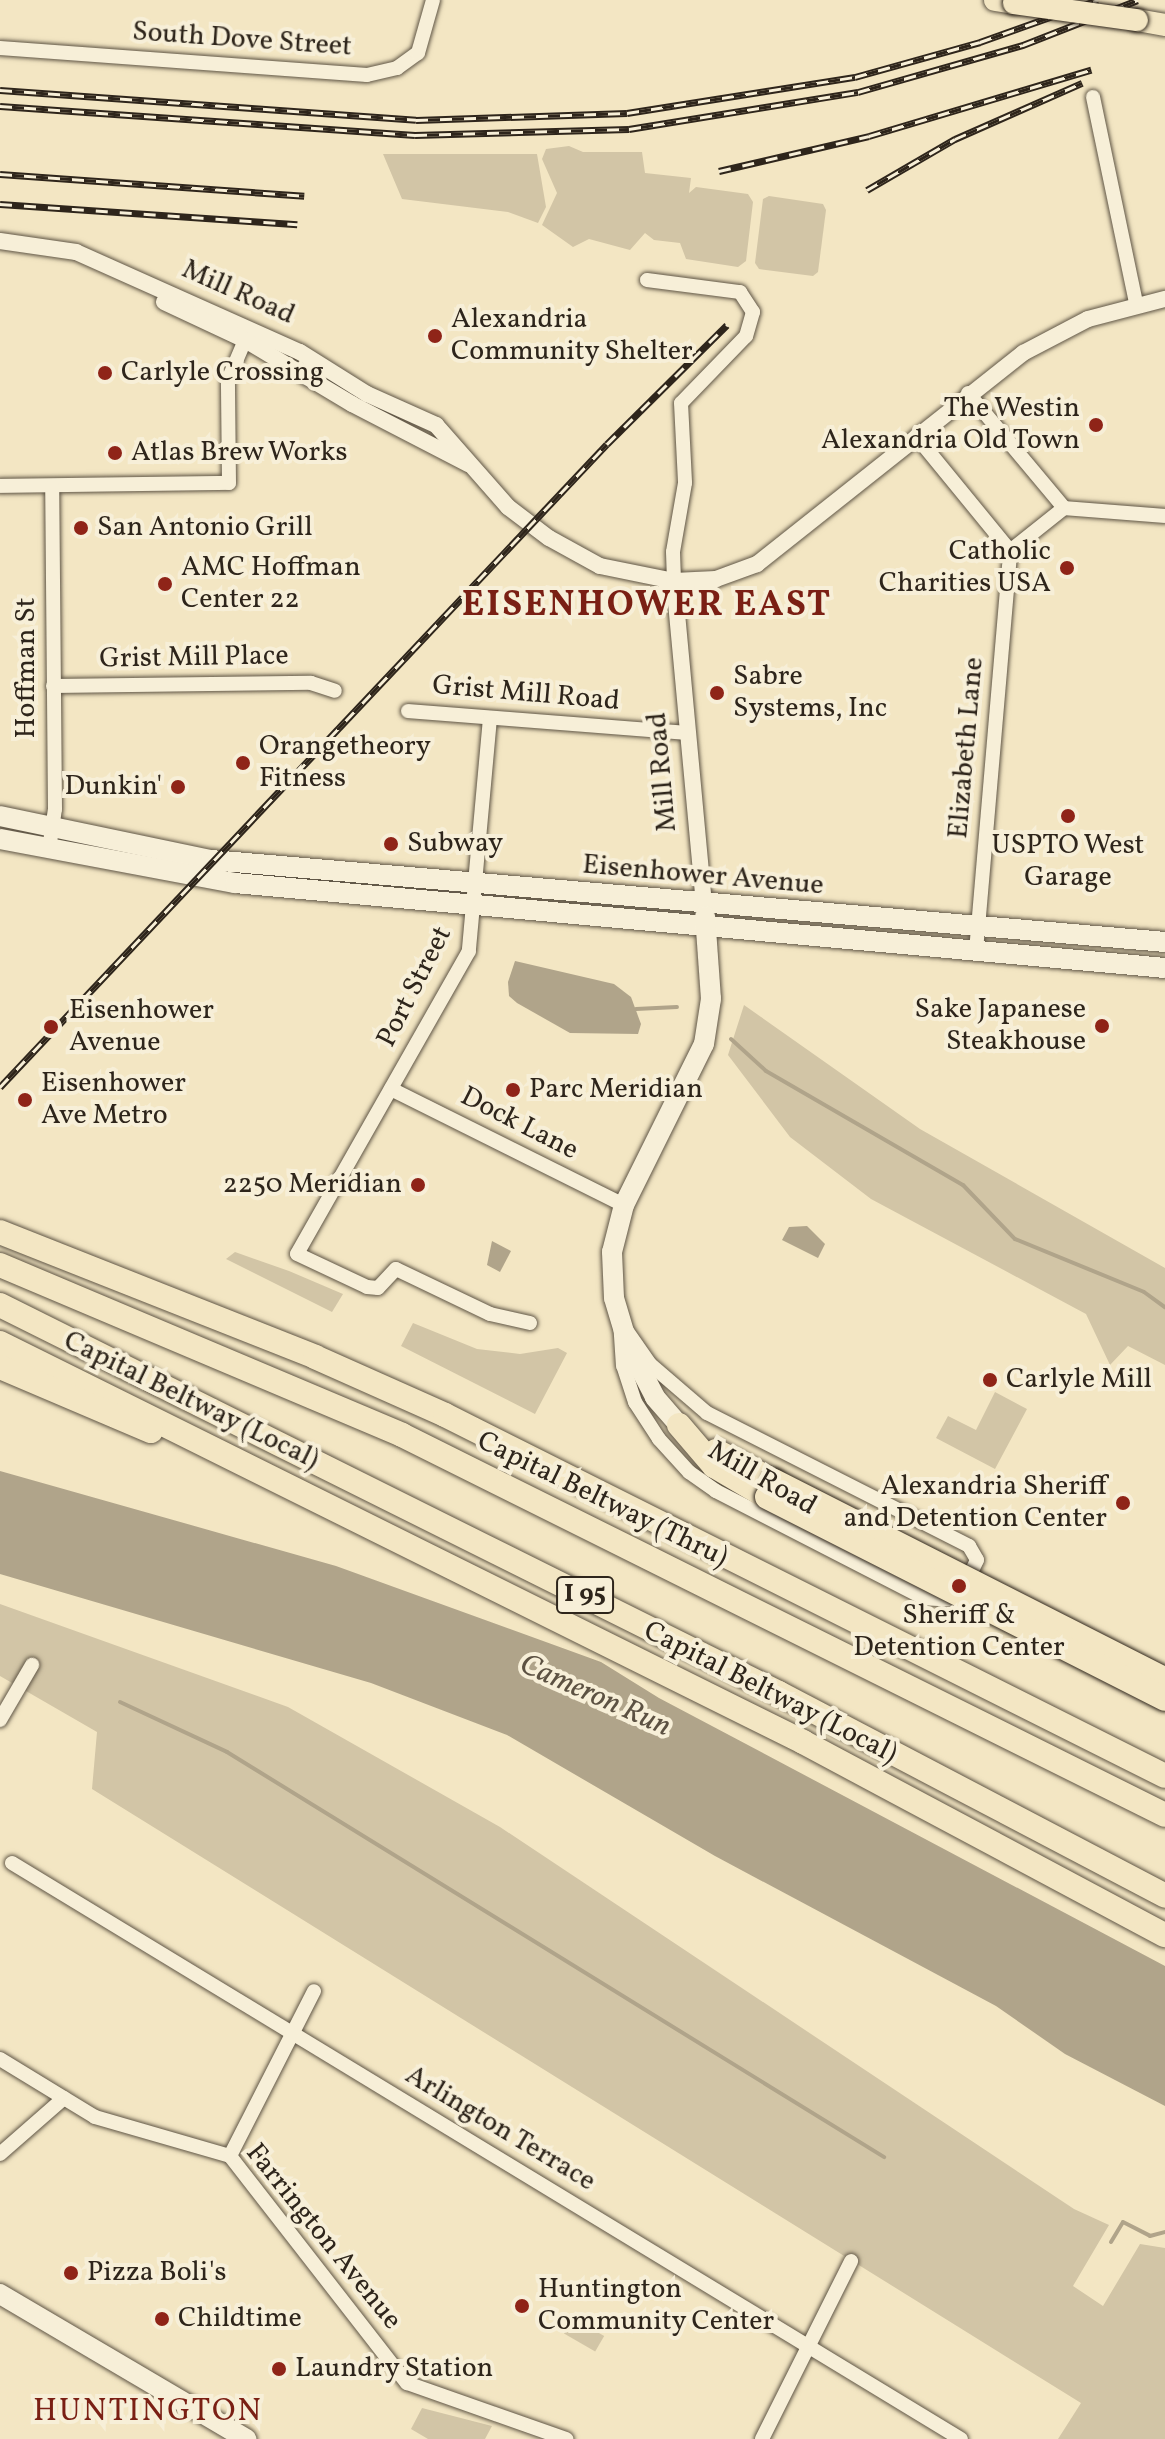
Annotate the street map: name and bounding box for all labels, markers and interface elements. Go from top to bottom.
street label: South Dove Street [131,16,353,64]
street label: Mill Road [176,253,300,333]
place label: Alexandria Community Shelter [451,303,694,369]
marker: Alexandria Community Shelter [426,327,444,345]
place label: Carlyle Crossing [121,356,324,390]
marker: Carlyle Crossing [96,364,114,382]
place label: The Westin Alexandria Old Town [820,392,1080,458]
marker: The Westin Alexandria Old Town [1087,416,1105,434]
place label: Atlas Brew Works [131,436,349,470]
marker: Atlas Brew Works [106,444,124,462]
place label: San Antonio Grill [97,511,313,545]
marker: San Antonio Grill [72,519,90,537]
place label: Catholic Charities USA [879,535,1051,601]
place label: AMC Hoffman Center 22 [181,551,361,617]
marker: Catholic Charities USA [1058,559,1076,577]
marker: AMC Hoffman Center 22 [156,575,174,593]
district label: EISENHOWER EAST [462,585,832,629]
street label: Hoffman St [10,598,44,738]
street label: Grist Mill Place [99,640,289,676]
street label: Elizabeth Lane [942,656,992,840]
place label: Sabre Systems, Inc [733,660,887,726]
street label: Grist Mill Road [431,669,621,719]
marker: Sabre Systems, Inc [708,684,726,702]
street label: Mill Road [641,711,685,833]
place label: Orangetheory Fitness [259,730,431,796]
marker: Orangetheory Fitness [234,754,252,772]
place label: Dunkin' [65,770,162,804]
marker: Dunkin' [169,778,187,796]
marker: USPTO West Garage [1059,807,1077,825]
place label: Subway [407,827,503,861]
place label: USPTO West Garage [991,829,1145,895]
marker: Subway [382,835,400,853]
street label: Eisenhower Avenue [581,849,825,903]
street label: Port Street [370,921,460,1053]
place label: Sake Japanese Steakhouse [915,993,1086,1059]
place label: Eisenhower Avenue [69,994,214,1060]
marker: Eisenhower Avenue [40,1016,62,1038]
marker: Sake Japanese Steakhouse [1093,1017,1111,1035]
place label: Eisenhower Ave Metro [41,1067,186,1133]
place label: Parc Meridian [529,1073,703,1107]
street label: Dock Lane [455,1080,583,1168]
marker: Parc Meridian [504,1081,522,1099]
marker: Eisenhower Ave Metro [16,1091,34,1109]
place label: 2250 Meridian [223,1168,402,1202]
marker: 2250 Meridian [409,1176,427,1194]
street label: Capital Beltway (Local) [58,1324,324,1478]
place label: Carlyle Mill [1006,1363,1152,1397]
marker: Carlyle Mill [981,1371,999,1389]
street label: Capital Beltway (Thru) [471,1425,733,1575]
street label: Mill Road [702,1434,822,1524]
place label: Alexandria Sheriff and Detention Center [843,1470,1107,1536]
marker: Alexandria Sheriff and Detention Center [1114,1494,1132,1512]
road number: I 95 [555,1573,615,1617]
marker: Sheriff & Detention Center [950,1577,968,1595]
place label: Sheriff & Detention Center [853,1599,1065,1665]
street label: Capital Beltway (Local) [637,1614,903,1772]
water label: Cameron Run [514,1647,676,1745]
street label: Arlington Terrace [398,2059,602,2199]
street label: Farrington Avenue [238,2137,408,2337]
place label: Pizza Boli's [87,2256,227,2290]
marker: Pizza Boli's [62,2264,80,2282]
place label: Huntington Community Center [538,2273,775,2339]
marker: Huntington Community Center [513,2297,531,2315]
place label: Childtime [178,2302,302,2336]
marker: Childtime [153,2310,171,2328]
place label: Laundry Station [295,2352,494,2386]
marker: Laundry Station [270,2360,288,2378]
district label: HUNTINGTON [33,2393,263,2431]

